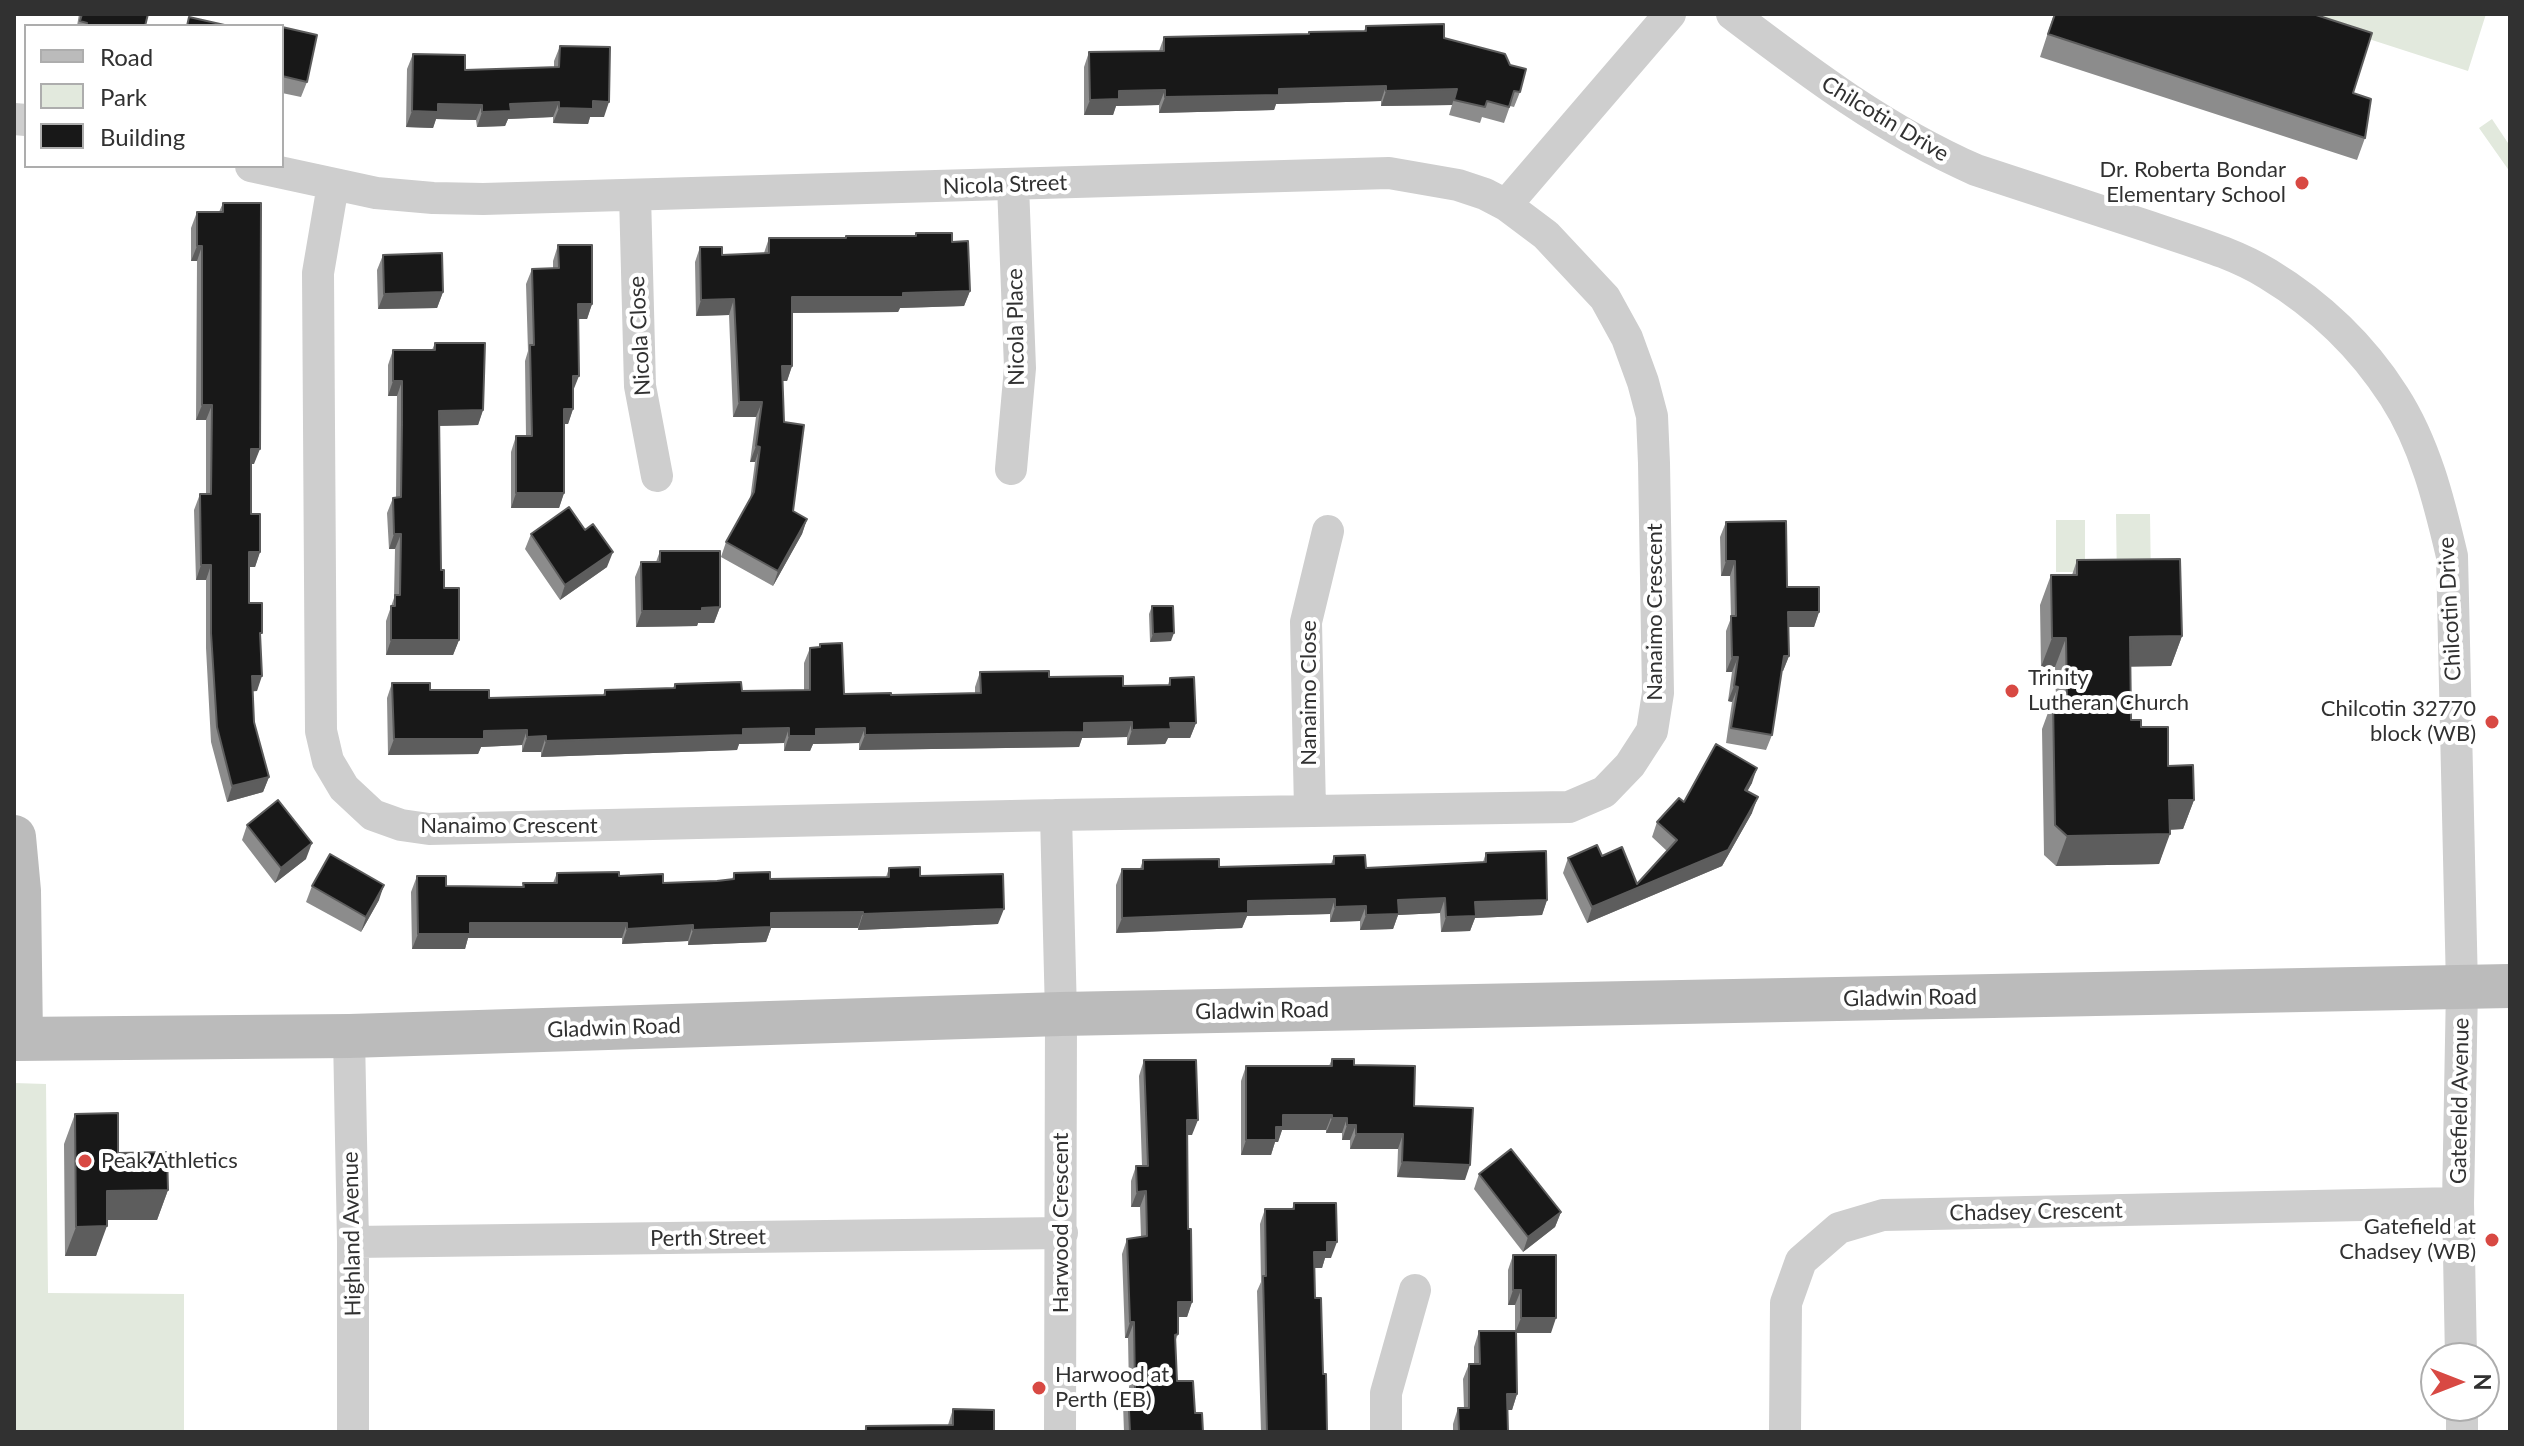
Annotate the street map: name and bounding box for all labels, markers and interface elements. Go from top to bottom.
legend [24,24,284,168]
text: Road [100,42,153,71]
street label: Chilcotin Drive [1817,71,1953,167]
text: Park [100,82,147,111]
text: Building [100,122,185,151]
place label: Dr. Roberta Bondar Elementary School [2100,157,2286,208]
street label: Nicola Street [942,170,1068,200]
marker: Dr. Roberta Bondar Elementary School [2293,174,2311,192]
street label: Nicola Place [1002,268,1030,386]
street label: Nicola Close [624,275,656,397]
street label: Nanaimo Crescent [1642,523,1668,701]
street label: Chilcotin Drive [2433,536,2467,682]
street label: Nanaimo Close [1296,620,1322,766]
place label: Trinity Lutheran Church [2028,665,2189,716]
marker: Trinity Lutheran Church [2003,682,2021,700]
place label: Chilcotin 32770 block (WB) [2321,696,2476,748]
marker: Chilcotin 32770 block (WB) [2483,713,2501,731]
street label: Nanaimo Crescent [420,813,598,839]
street label: Gladwin Road [1843,984,1977,1012]
street label: Gladwin Road [1195,997,1329,1025]
street label: Gladwin Road [547,1012,681,1044]
street label: Gatefield Avenue [2445,1018,2475,1184]
street label: Harwood Crescent [1048,1133,1074,1313]
place label: Peak Athletics [101,1148,238,1174]
street label: Highland Avenue [337,1151,367,1317]
marker: Peak Athletics [76,1152,94,1170]
street label: Chadsey Crescent [1949,1197,2123,1227]
place label: Gatefield at Chadsey (WB) [2339,1214,2476,1266]
street label: Perth Street [650,1224,766,1252]
marker: Gatefield at Chadsey (WB) [2483,1231,2501,1249]
north arrow [2420,1342,2500,1422]
place label: Harwood at Perth (EB) [1055,1362,1169,1414]
text: N [2469,1374,2496,1390]
marker: Harwood at Perth (EB) [1030,1379,1048,1397]

